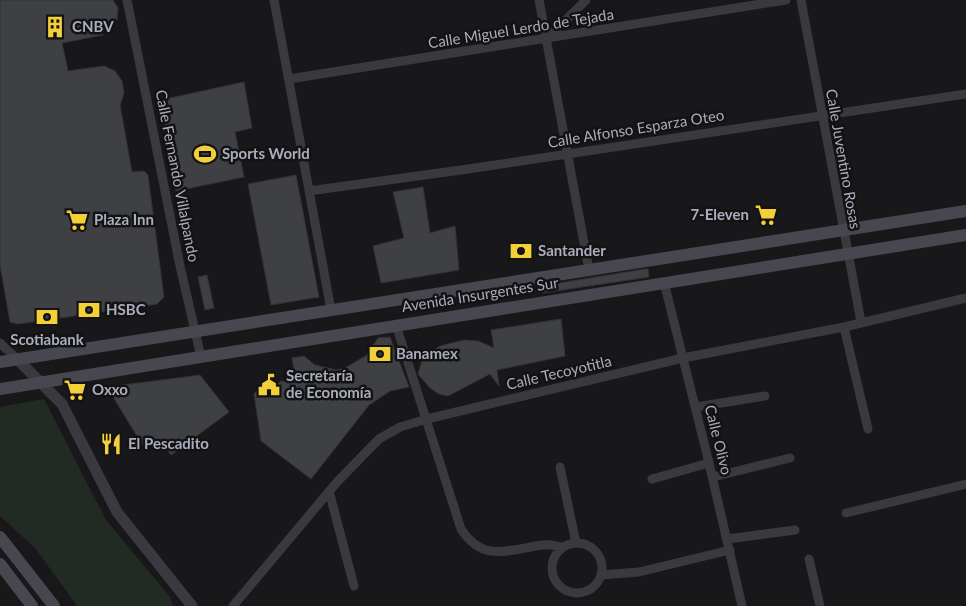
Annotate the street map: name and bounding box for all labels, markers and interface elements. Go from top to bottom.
street label: Calle Miguel Lerdo de Tejada [427,4,615,52]
building icon: CNBV [42,14,68,40]
place label: CNBV [72,17,114,35]
street label: Calle Juventino Rosas [823,87,865,230]
street label: Calle Fernando Villalpando [152,88,204,263]
street label: Calle Alfonso Esparza Oteo [546,105,725,151]
sports icon: Sports World [192,141,218,167]
place label: Sports World [222,144,310,162]
supermarket icon: 7-Eleven [753,202,779,228]
place label: 7-Eleven [690,205,749,223]
supermarket icon: Plaza Inn [64,207,90,233]
place label: Plaza Inn [94,210,154,228]
bank icon: Santander [508,238,534,264]
place label: Santander [538,241,606,259]
street label: Avenida Insurgentes Sur [400,273,560,315]
bank icon: HSBC [76,297,102,323]
place label: HSBC [106,300,146,318]
bank icon: Scotiabank [34,304,60,330]
place label: Scotiabank [10,330,85,348]
bank icon: Banamex [367,341,393,367]
place label: Banamex [396,344,458,362]
street label: Calle Tecoyotitla [504,351,613,393]
place label: Secretaría de Economía [286,366,371,401]
public building icon: Secretaría de Economía [256,372,282,398]
supermarket icon: Oxxo [62,377,88,403]
place label: Oxxo [92,380,128,398]
street label: Calle Olivo [702,403,736,477]
restaurant icon: El Pescadito [98,431,124,457]
place label: El Pescadito [128,434,209,452]

